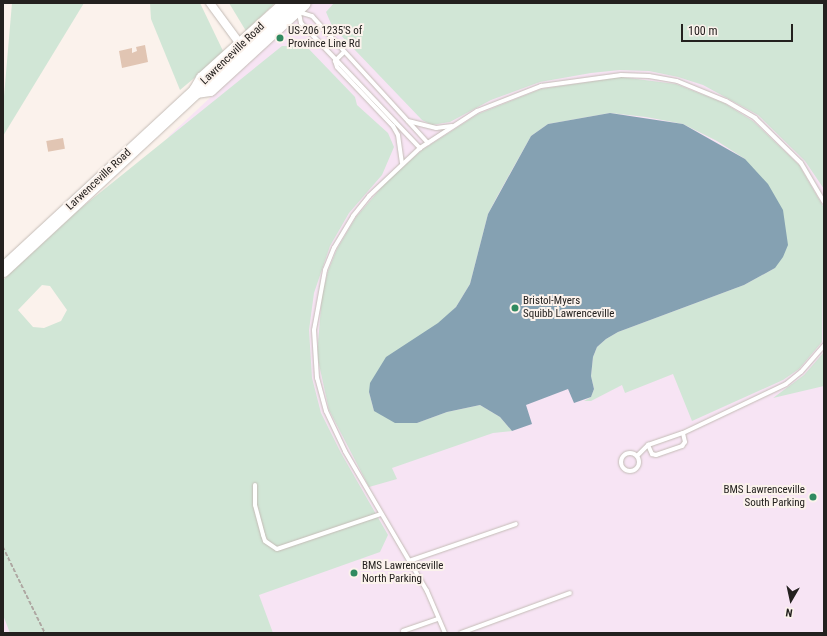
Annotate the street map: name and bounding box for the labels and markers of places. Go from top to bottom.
place label: US-206 1235'S of Province Line Rd [288,25,362,51]
marker: US-206 1235'S of Province Line Rd [275,33,285,43]
place label: Bristol-Myers Squibb Lawrenceville [523,295,614,321]
marker: Bristol-Myers Squibb Lawrenceville [510,303,520,313]
place label: BMS Lawrenceville South Parking [723,484,805,510]
marker: BMS Lawrenceville South Parking [808,492,818,502]
place label: BMS Lawrenceville North Parking [362,560,444,586]
marker: BMS Lawrenceville North Parking [349,568,359,578]

